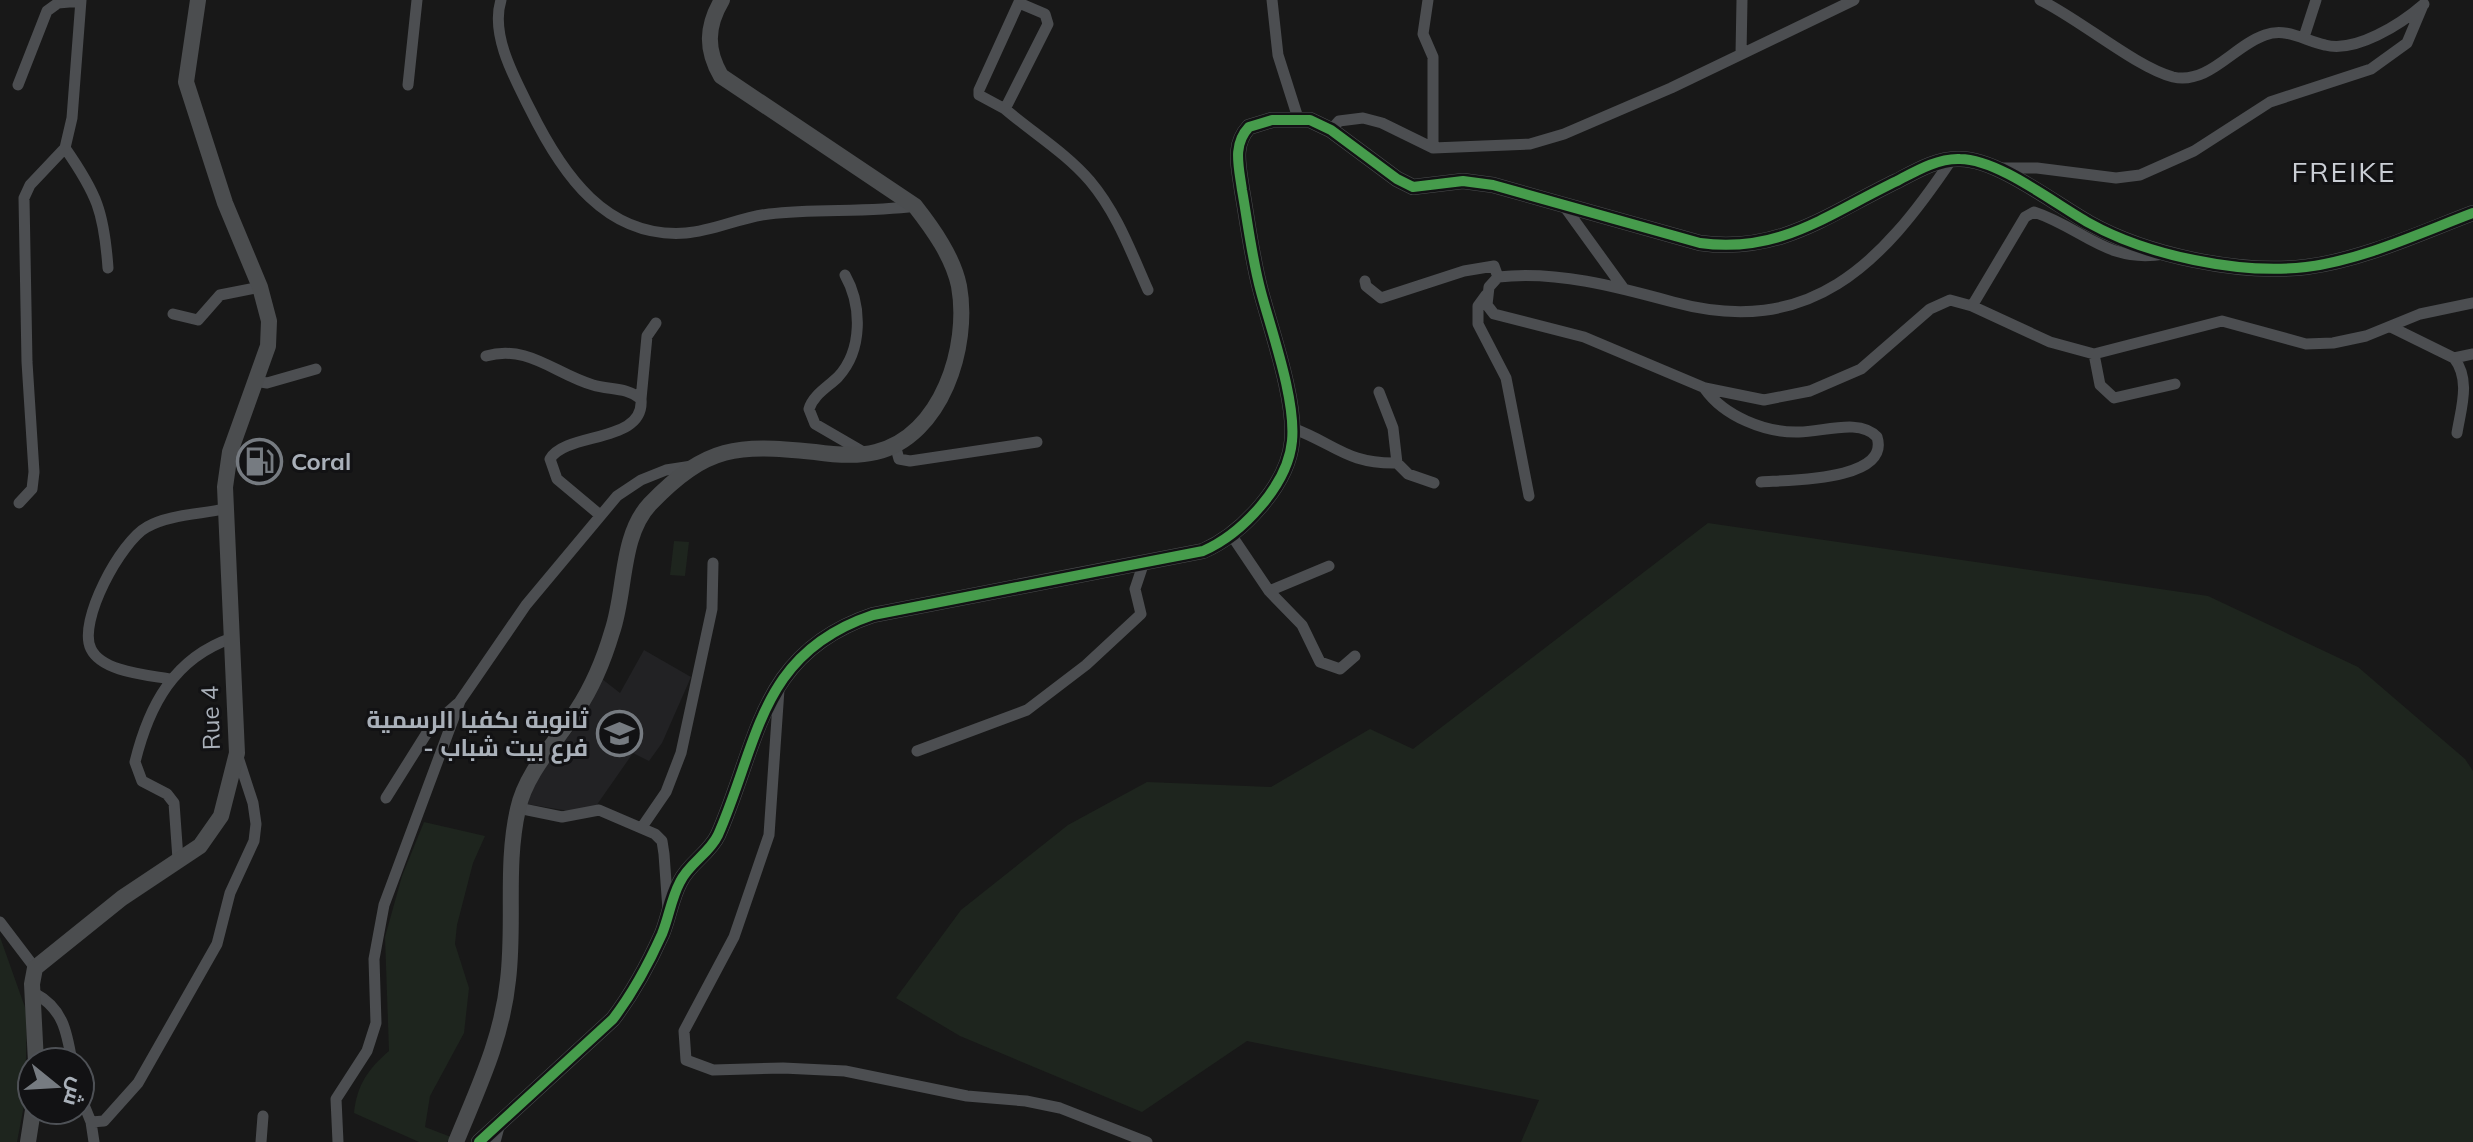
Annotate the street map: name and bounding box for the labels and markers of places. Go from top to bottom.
fuel station icon: Coral [236,437,284,485]
place label: Coral [291,446,351,476]
place label: ثانوية بكفيا الرسمية - فرع بيت شباب [366,704,589,764]
school or university icon: ثانوية بكفيا الرسمية - فرع بيت شباب [595,709,643,757]

